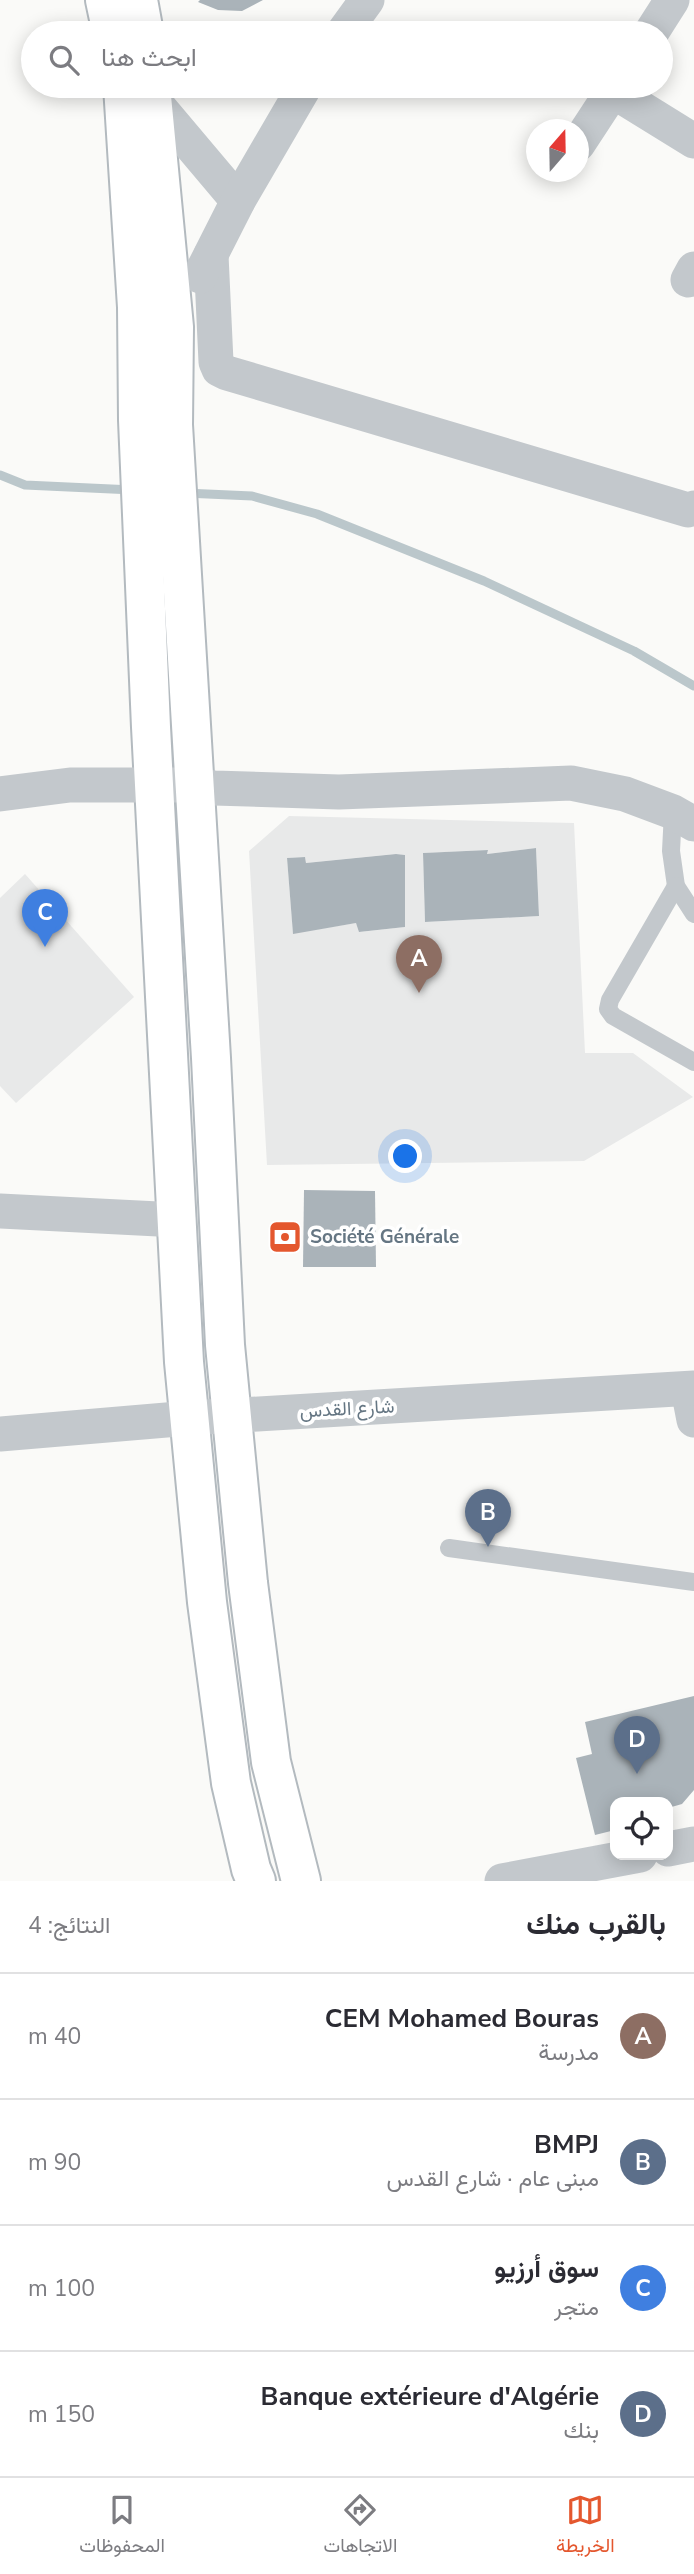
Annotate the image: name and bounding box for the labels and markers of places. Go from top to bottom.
pin: C [22,889,68,947]
pin: A [396,935,442,993]
bank icon: Société Générale [266,1218,304,1256]
place label: Société Générale [310,1224,459,1250]
pin: B [465,1489,511,1547]
pin: D [614,1716,660,1774]

